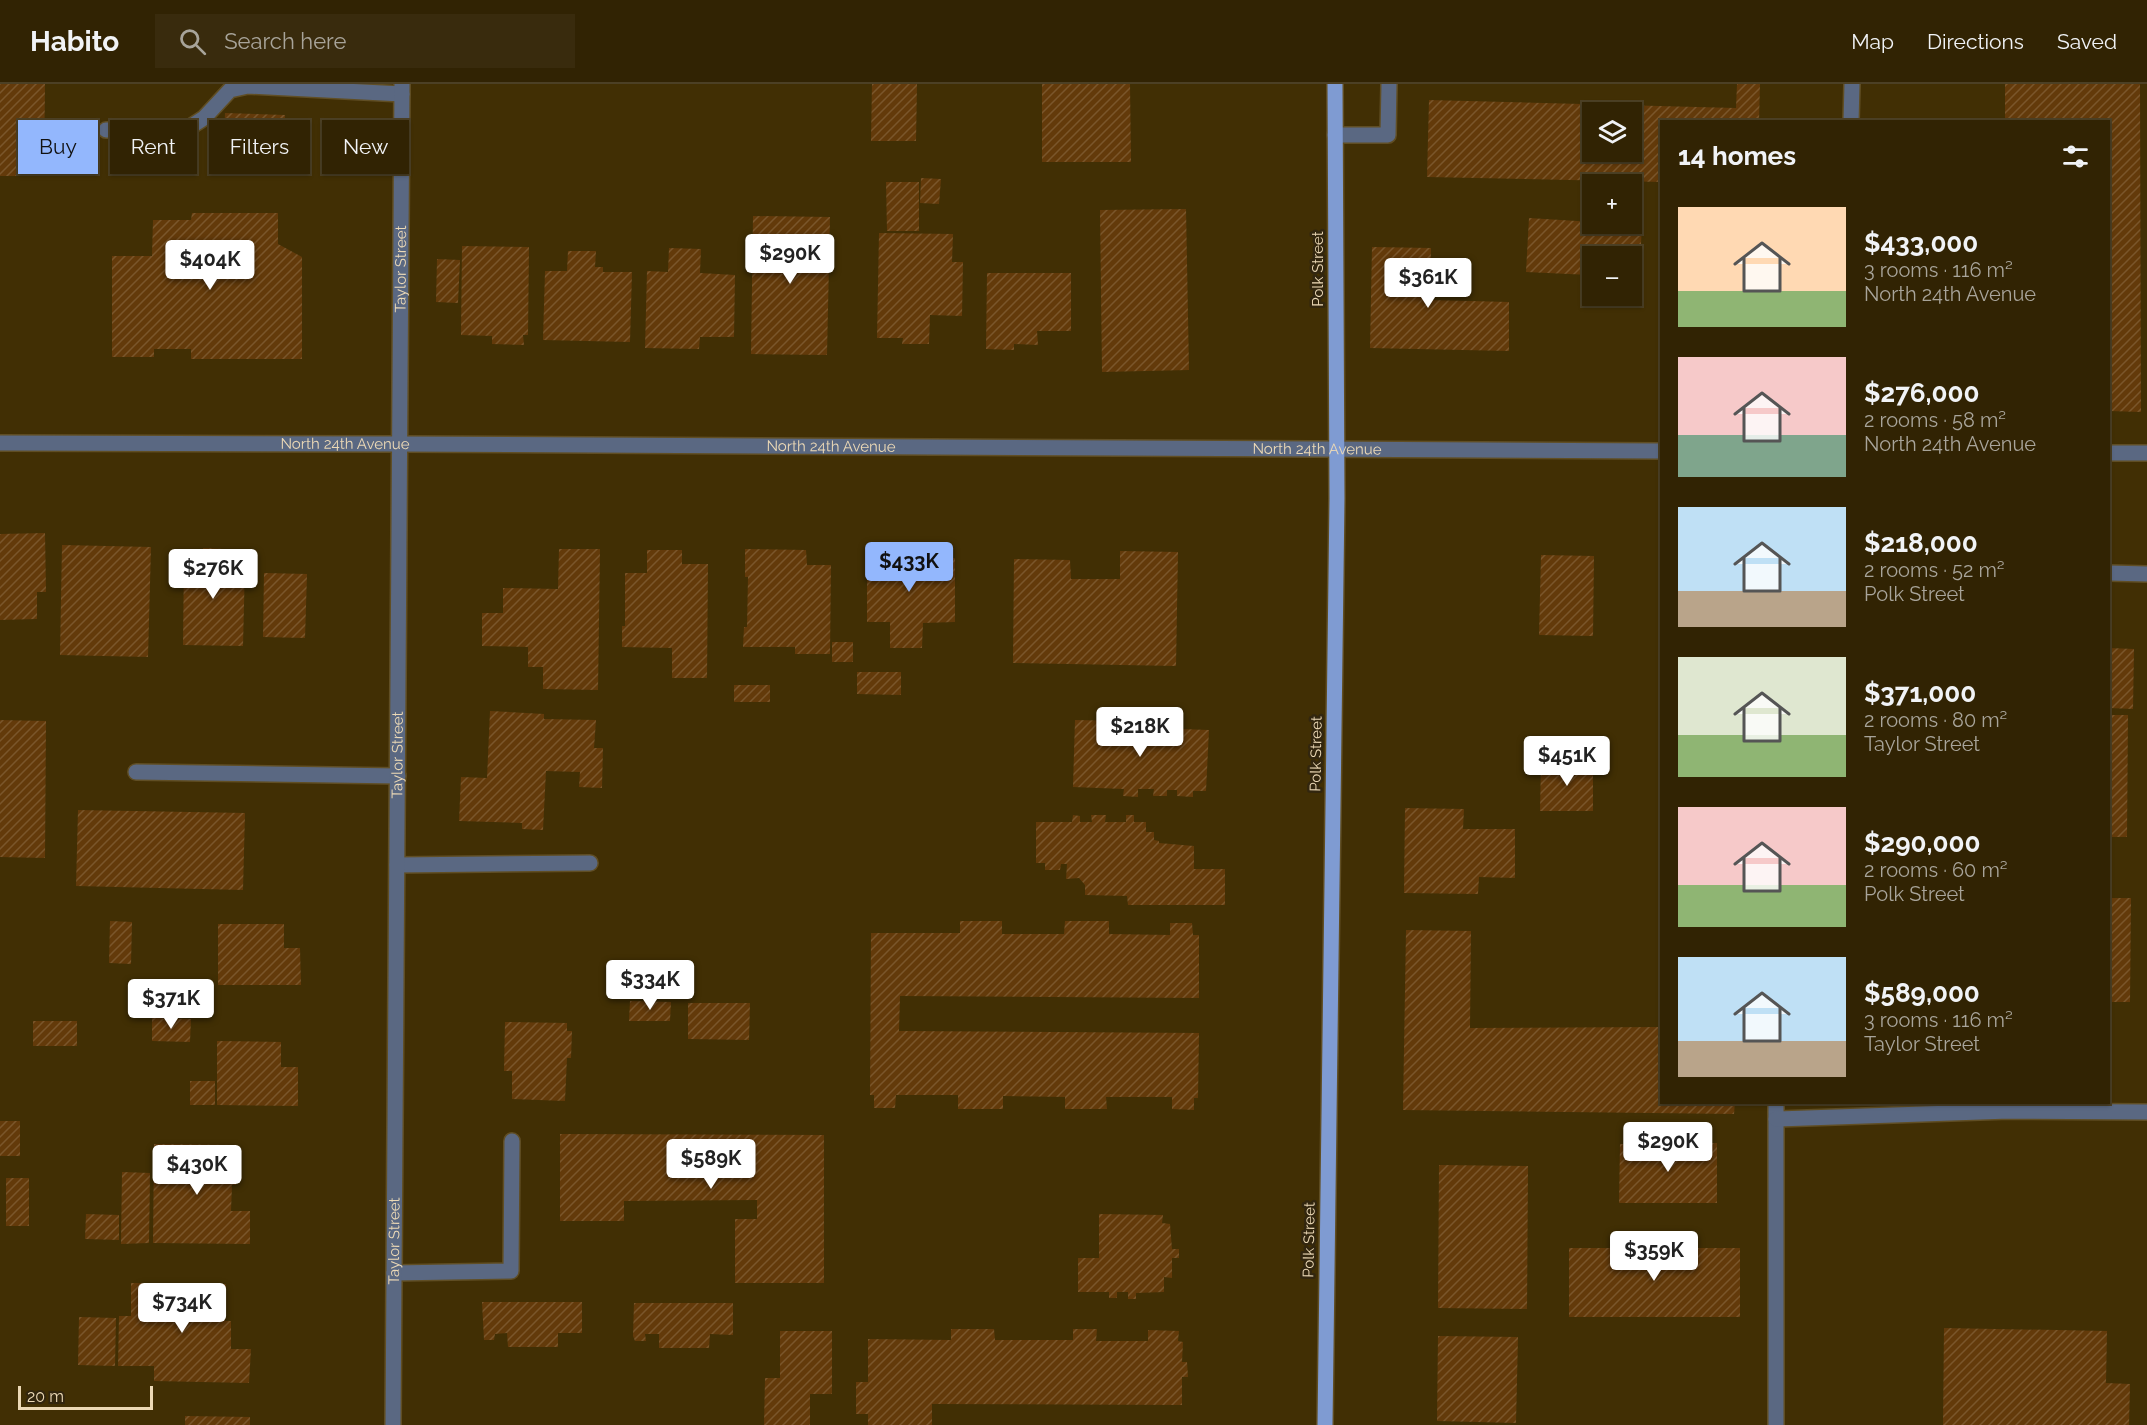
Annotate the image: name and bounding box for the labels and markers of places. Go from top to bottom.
pin: $290K [748,234,832,285]
pin: $404K [168,240,252,291]
pin: $361K [1386,258,1470,309]
pin: $433K [867,542,951,593]
pin: $276K [171,549,255,600]
pin: $218K [1098,707,1182,758]
pin: $451K [1525,736,1609,787]
pin: $334K [608,960,692,1011]
pin: $371K [129,979,213,1030]
pin: $290K [1626,1122,1710,1173]
pin: $589K [669,1139,753,1190]
pin: $430K [155,1145,239,1196]
pin: $359K [1612,1231,1696,1282]
pin: $734K [140,1283,224,1334]

